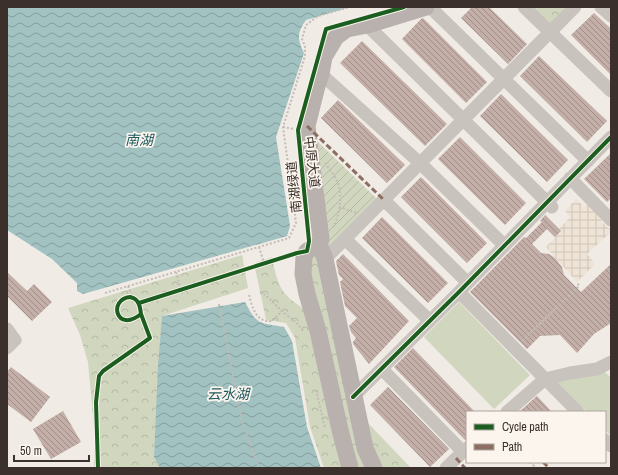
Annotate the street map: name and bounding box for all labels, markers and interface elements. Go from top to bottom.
water label: 南湖 [125,131,155,149]
street label: 中原大道 [300,135,324,189]
street label: 南湖绿道 [283,160,305,214]
water label: 云水湖 [207,385,251,403]
legend [466,411,606,463]
text: Cycle path [502,419,549,435]
scale bar [14,437,89,463]
text: Path [502,439,522,455]
text: 50 m [20,443,42,459]

